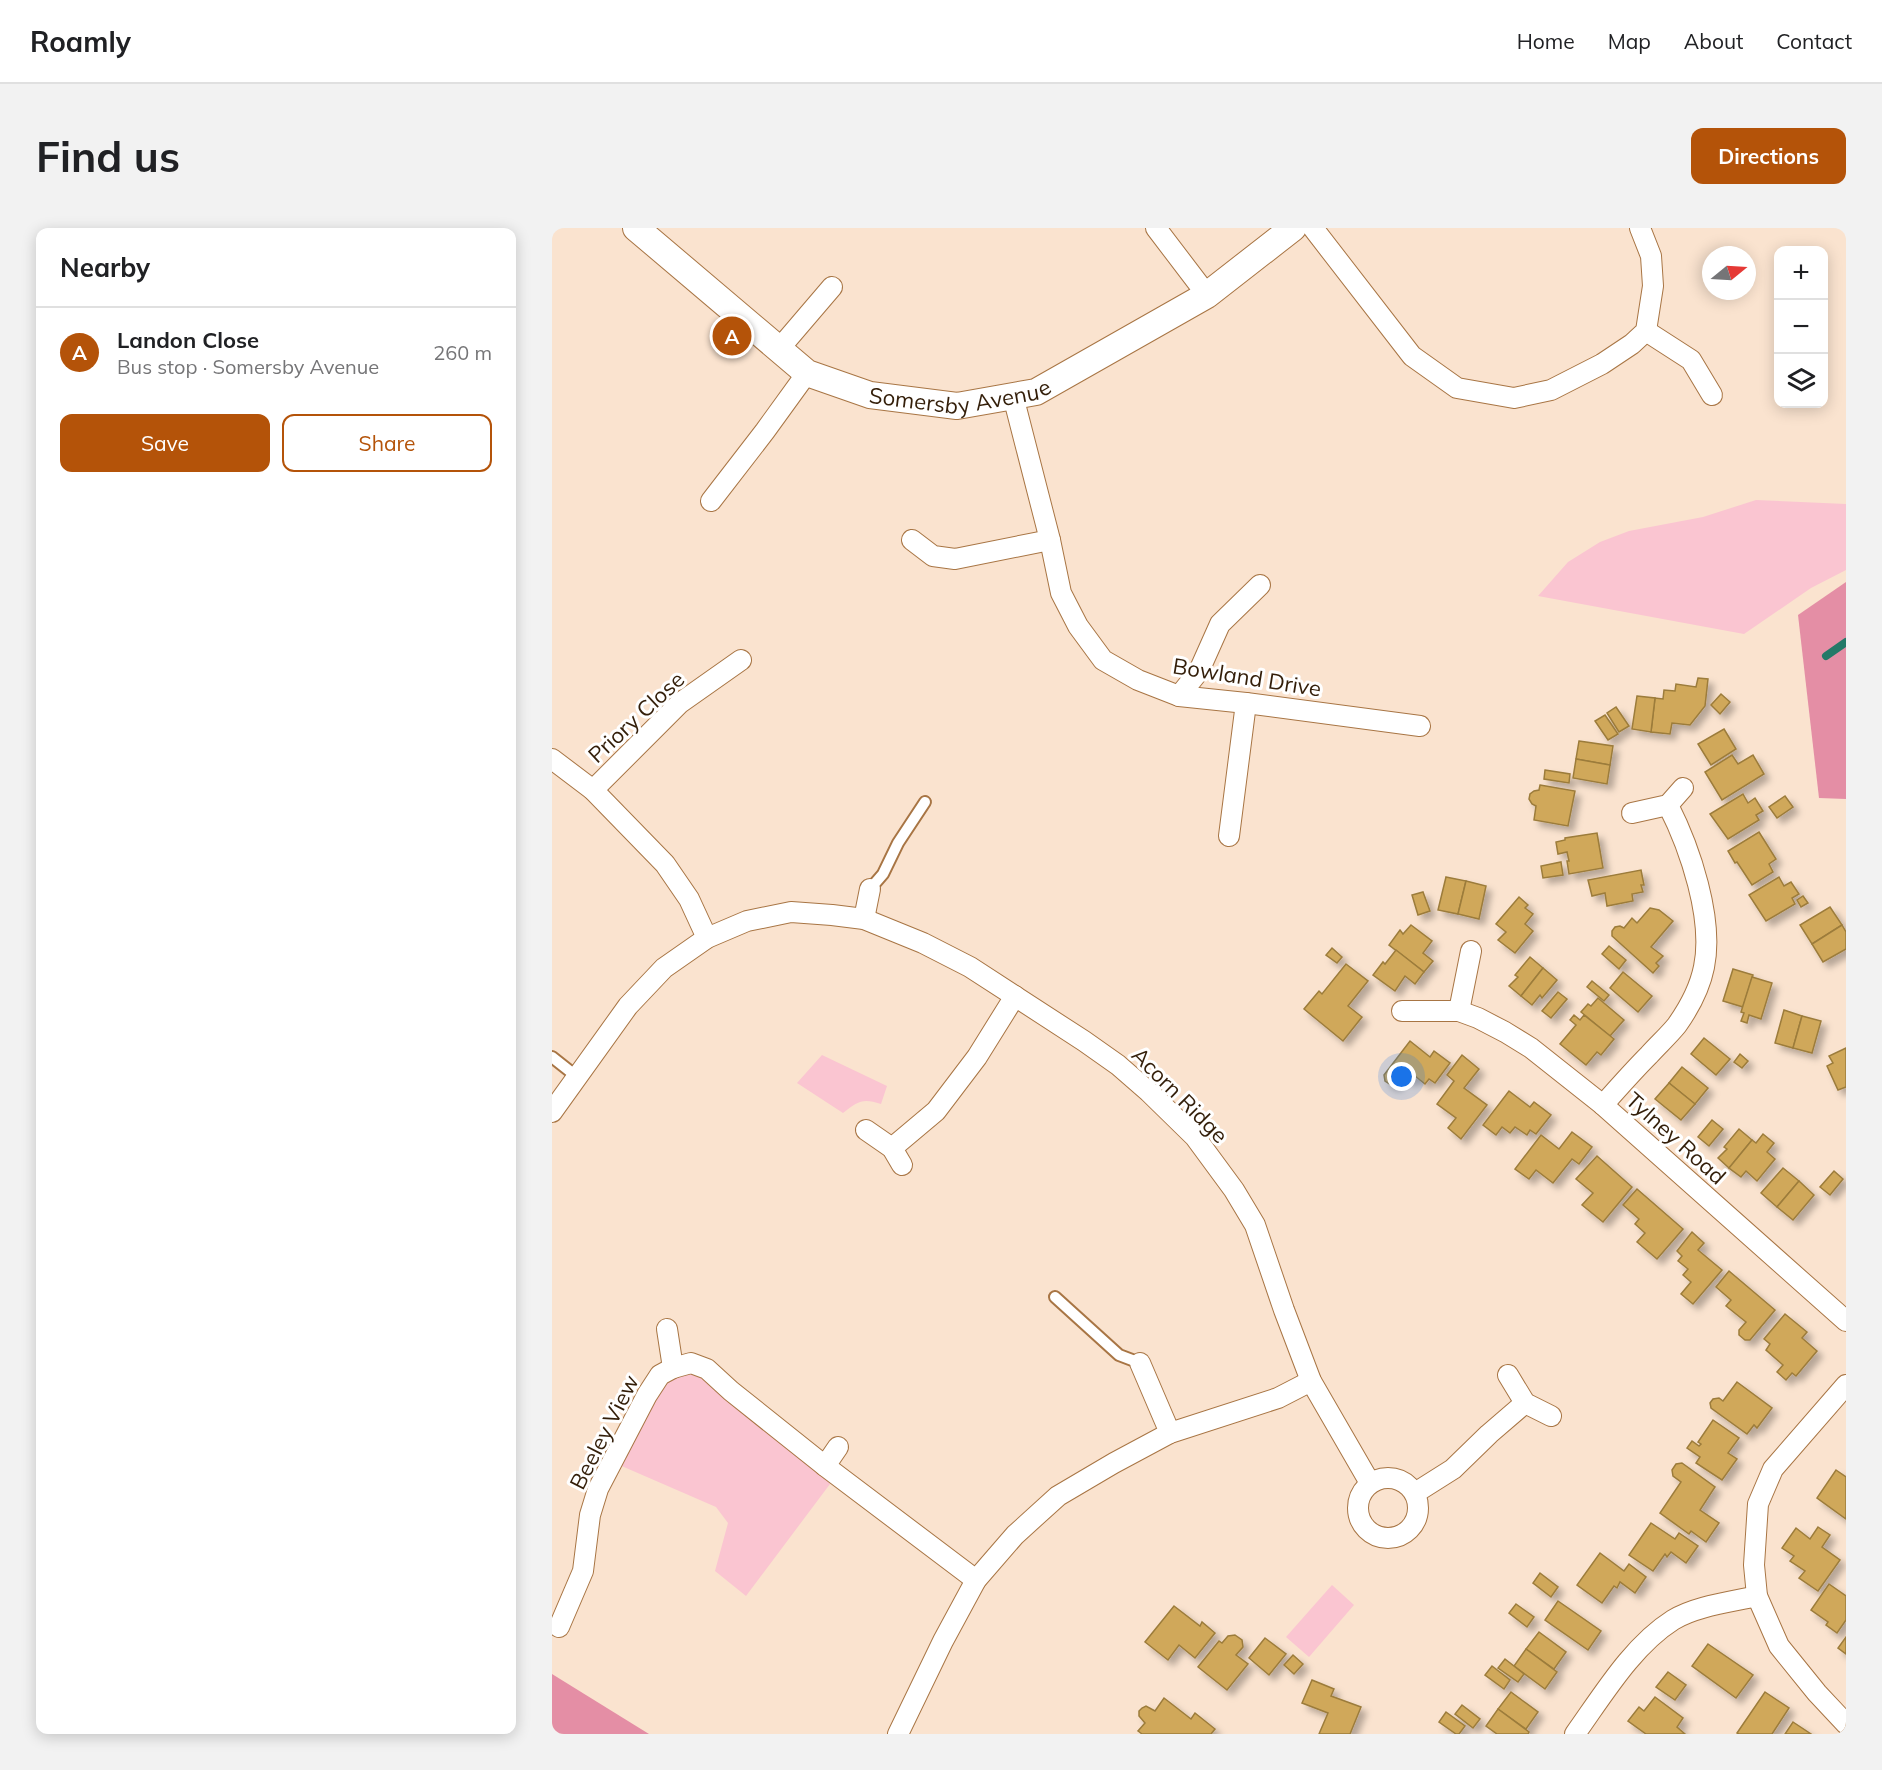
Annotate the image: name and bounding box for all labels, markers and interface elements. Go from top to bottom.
text: Roamly [30,24,131,59]
text: Home [1517,28,1575,54]
text: Map [1608,28,1651,54]
text: About [1684,28,1743,54]
text: Contact [1776,28,1852,54]
button: Directions [1691,128,1846,184]
text: Find us [36,130,180,183]
north arrow [1702,246,1756,300]
map controls [1774,246,1828,408]
button: + [1774,246,1828,300]
text: Nearby [60,251,150,284]
button: − [1774,300,1828,354]
pin: A [712,314,752,358]
text: Landon Close [117,326,259,354]
text: A [72,340,87,365]
text: 260 m [433,340,492,365]
text: Bus stop · Somersby Avenue [117,354,379,379]
button: layers [1774,354,1828,408]
street label: Somersby Avenue [868,372,1056,420]
button: Save [60,414,270,472]
button: Share [282,414,492,472]
street label: Bowland Drive [1171,651,1323,703]
street label: Priory Close [582,665,690,769]
street label: Acorn Ridge [1126,1041,1234,1149]
your location [1387,1062,1416,1091]
street label: Tylney Road [1620,1086,1732,1190]
street label: Beeley View [563,1370,645,1494]

